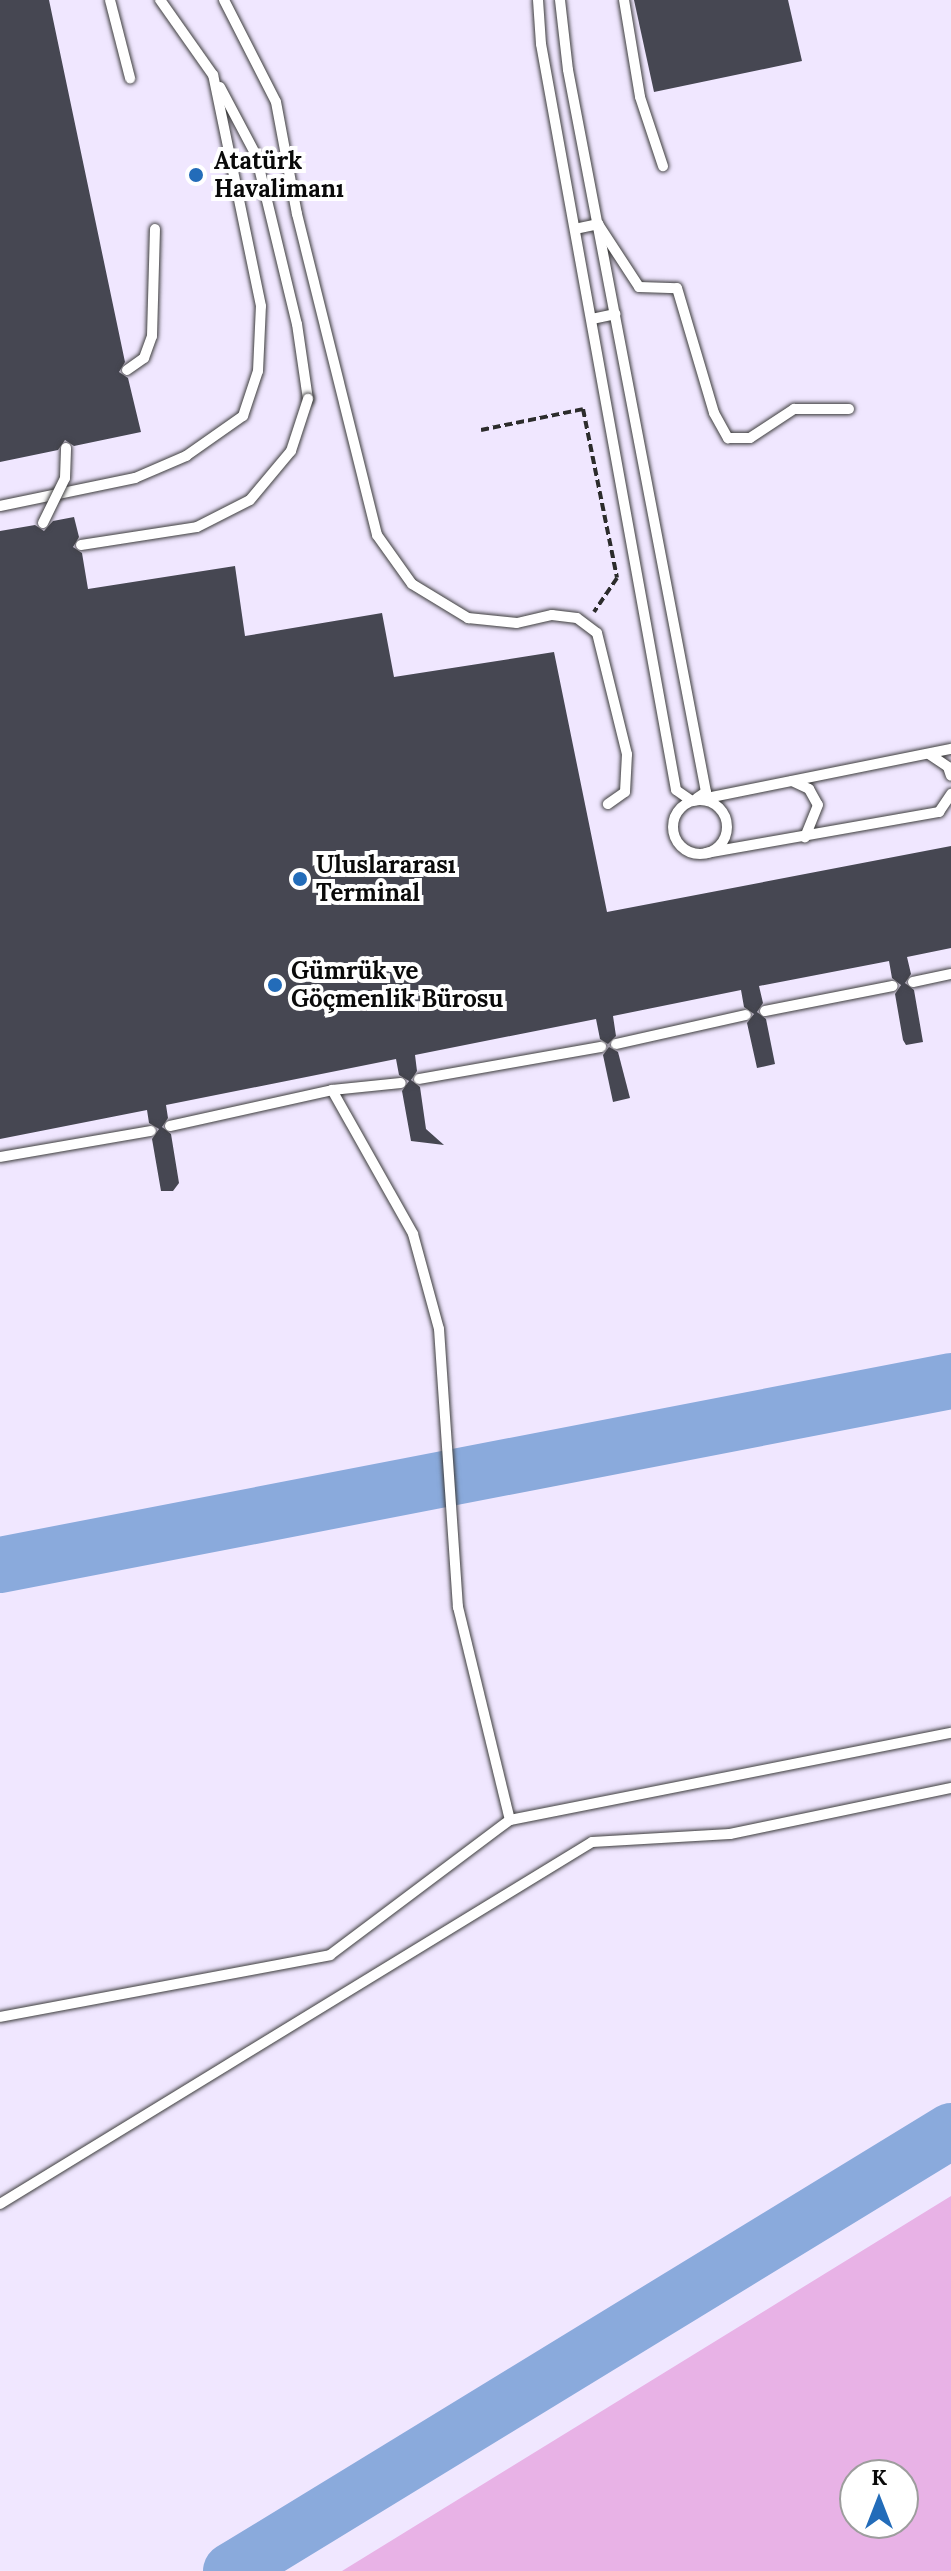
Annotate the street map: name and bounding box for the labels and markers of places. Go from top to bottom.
place label: Atatürk Havalimanı [214,147,344,203]
marker: Atatürk Havalimanı [185,164,207,186]
place label: Uluslararası Terminal [316,851,456,907]
marker: Uluslararası Terminal [291,870,309,888]
place label: Gümrük ve Göçmenlik Bürosu [291,957,503,1013]
marker: Gümrük ve Göçmenlik Bürosu [266,976,284,994]

